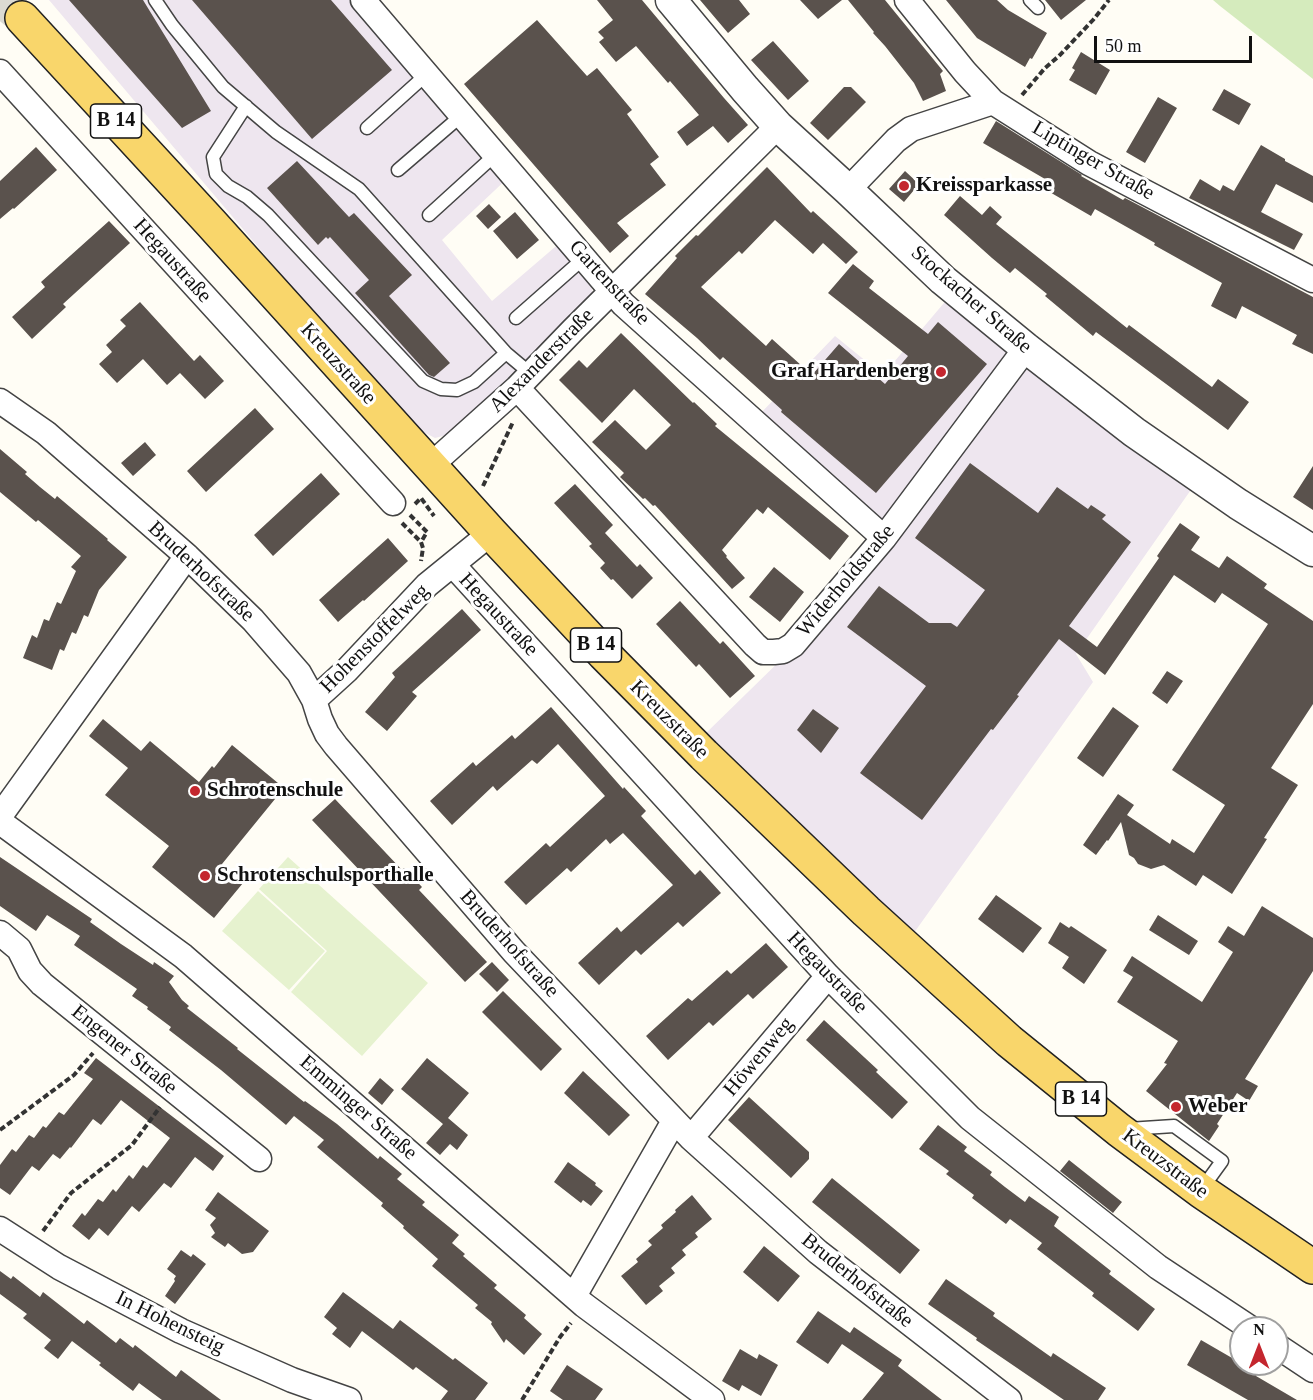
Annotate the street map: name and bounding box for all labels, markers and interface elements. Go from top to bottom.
scale bar [1097,24,1254,62]
text: 50 m [1105,36,1142,56]
road number: B 14 [90,104,142,138]
street label: Liptinger Straße [1027,116,1159,206]
place label: Kreissparkasse [916,173,1052,199]
marker: Kreissparkasse [897,179,911,193]
street label: Hegaustraße [128,214,216,308]
street label: Gartenstraße [563,235,655,331]
street label: Stockacher Straße [905,241,1037,359]
street label: Alexanderstraße [484,303,600,419]
street label: Kreuzstraße [295,318,381,410]
place label: Graf Hardenberg [771,359,929,385]
marker: Graf Hardenberg [934,365,948,379]
street label: Bruderhofstraße [143,516,259,628]
street label: Widerholdstraße [792,520,900,642]
street label: Hegaustraße [453,568,543,662]
street label: Hohenstoffelweg [315,579,435,699]
road number: B 14 [570,628,622,662]
street label: Kreuzstraße [624,675,714,765]
place label: Schrotenschule [207,778,343,804]
marker: Schrotenschule [188,784,202,798]
place label: Schrotenschulsporthalle [217,863,434,889]
marker: Schrotenschulsporthalle [198,869,212,883]
street label: Bruderhofstraße [454,885,564,1003]
street label: Hegaustraße [781,927,873,1019]
street label: Engener Straße [66,1000,182,1100]
street label: Höwenweg [719,1012,799,1102]
street label: Emminger Straße [294,1050,422,1166]
road number: B 14 [1056,1082,1106,1116]
place label: Weber [1188,1094,1247,1120]
marker: Weber [1169,1100,1183,1114]
street label: Kreuzstraße [1117,1123,1213,1205]
street label: Bruderhofstraße [796,1228,918,1334]
street label: In Hohensteig [111,1286,229,1360]
north arrow [1229,1316,1289,1376]
text: N [1253,1321,1265,1338]

